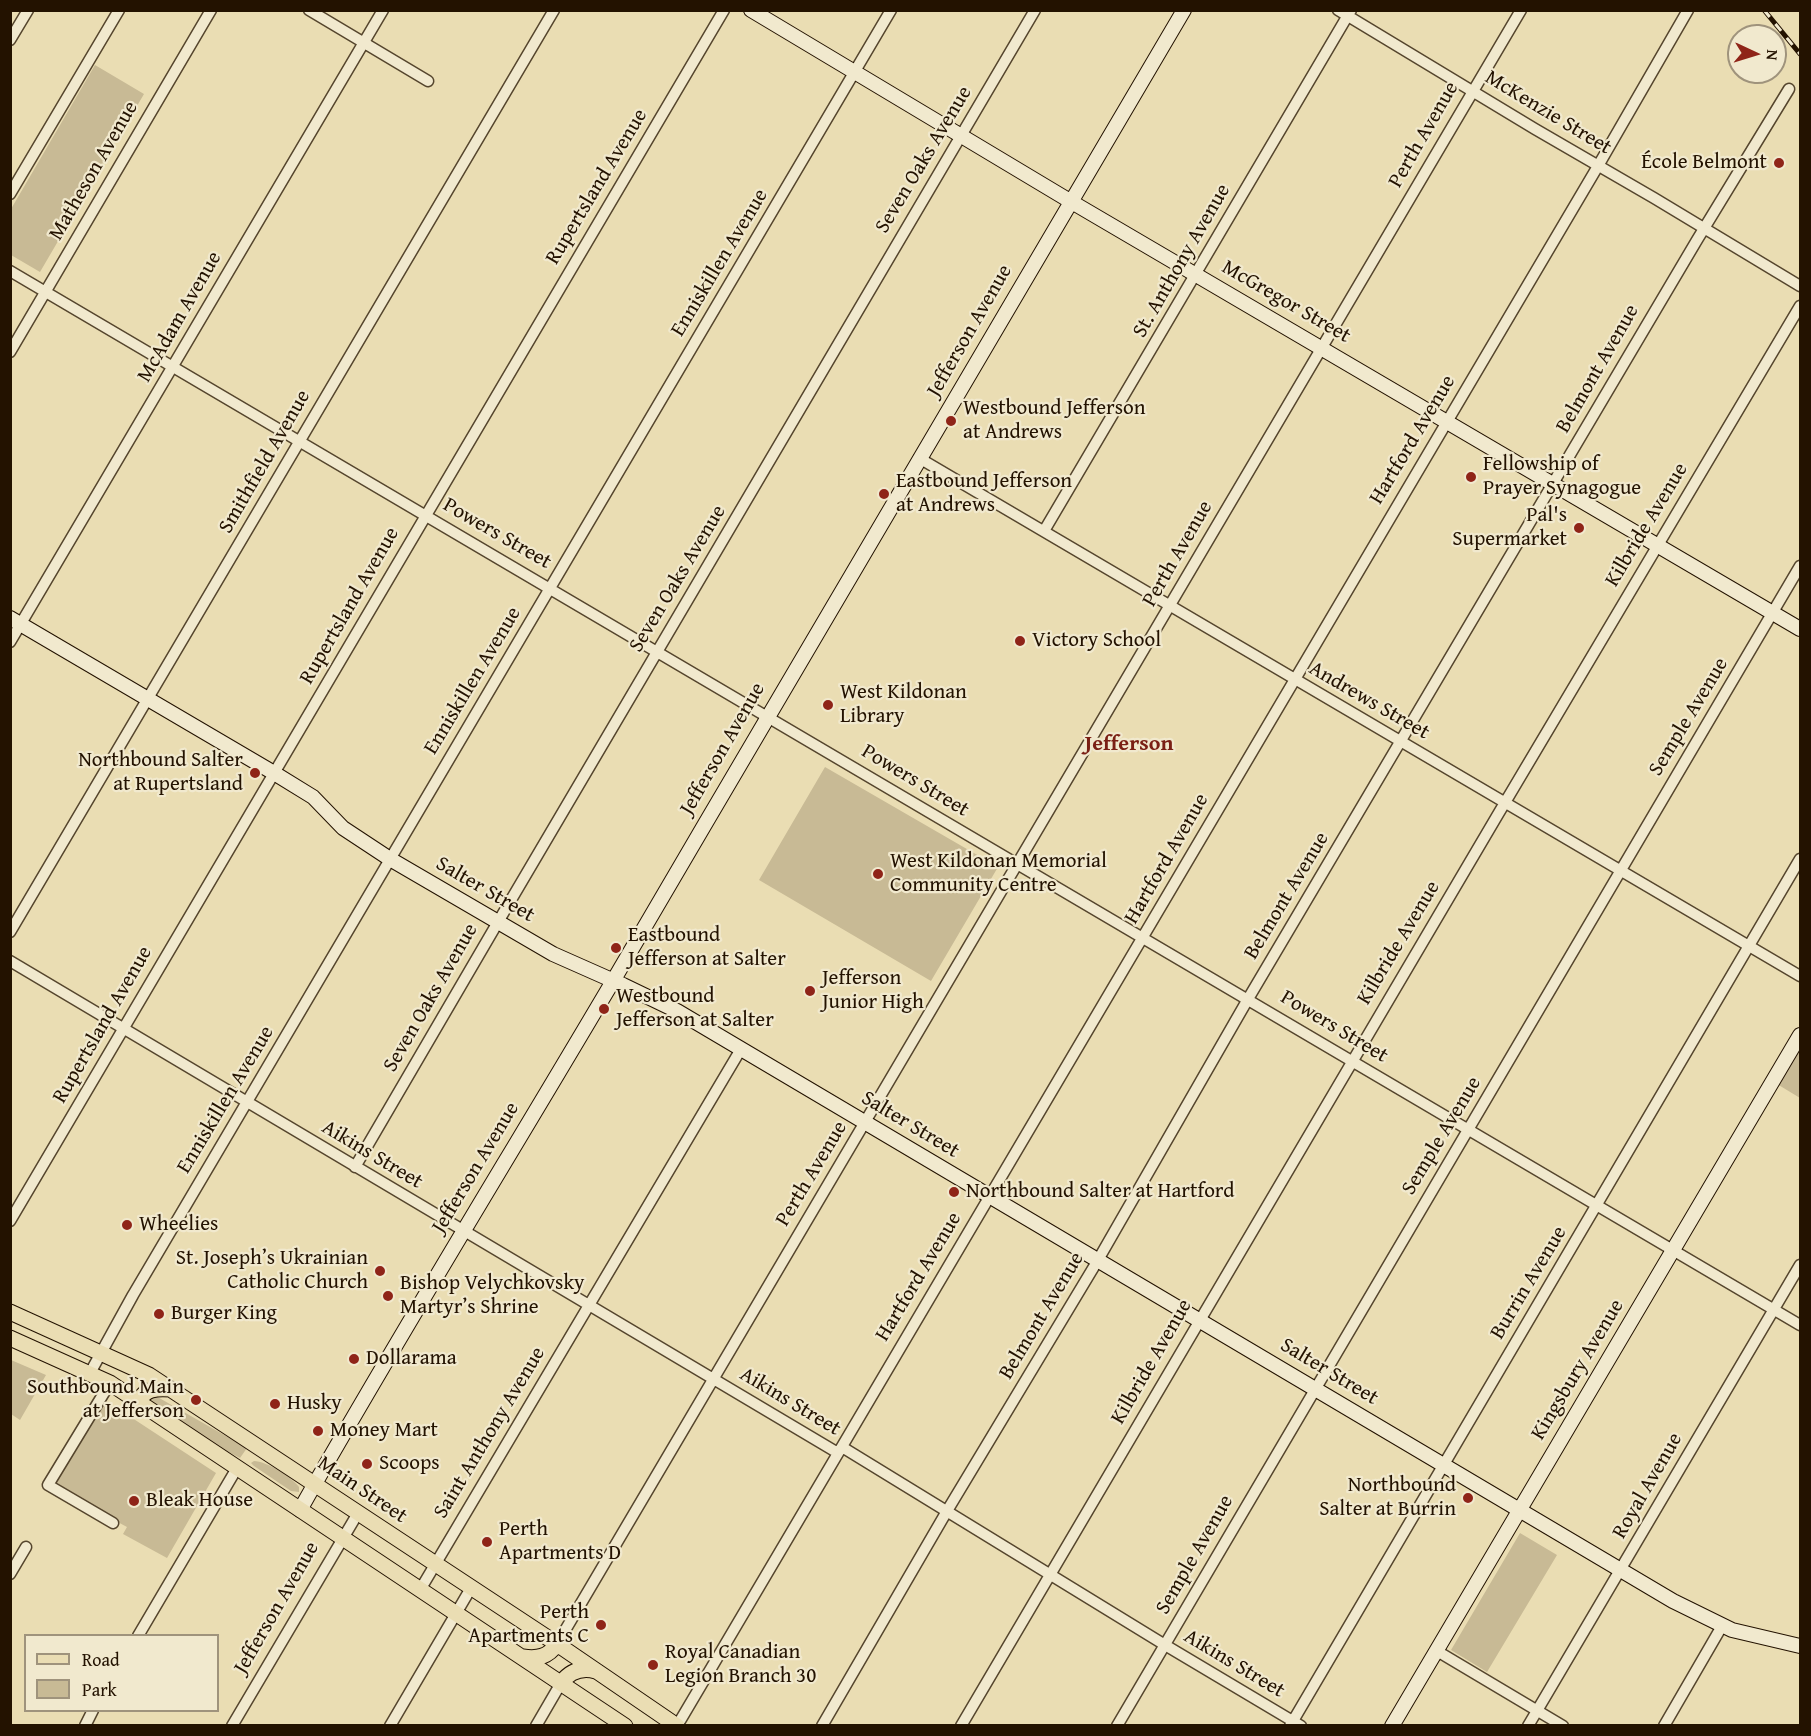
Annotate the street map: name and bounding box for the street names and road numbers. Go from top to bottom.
street label: McKenzie Street [1480,65,1616,161]
street label: Perth Avenue [1384,78,1464,192]
street label: Seven Oaks Avenue [870,82,978,238]
street label: Matheson Avenue [44,97,144,245]
street label: Rupertsland Avenue [541,105,653,269]
street label: St. Anthony Avenue [1128,180,1236,342]
street label: Enniskillen Avenue [666,185,774,341]
street label: McAdam Avenue [132,247,228,387]
street label: McGregor Street [1217,255,1355,349]
street label: Jefferson Avenue [922,260,1018,402]
street label: Belmont Avenue [1551,300,1645,438]
street label: Hartford Avenue [1365,371,1461,509]
street label: Smithfield Avenue [214,386,316,538]
street label: Kilbride Avenue [1600,459,1694,591]
street label: Powers Street [438,493,556,575]
street label: Perth Avenue [1138,497,1218,611]
street label: Seven Oaks Avenue [624,501,732,657]
street label: Rupertsland Avenue [295,523,405,689]
street label: Enniskillen Avenue [419,603,527,759]
street label: Semple Avenue [1644,653,1734,781]
street label: Andrews Street [1304,656,1434,746]
street label: Jefferson Avenue [675,678,771,820]
street label: Powers Street [857,739,973,823]
street label: Hartford Avenue [1120,789,1214,929]
street label: Belmont Avenue [1239,828,1335,964]
street label: Salter Street [431,852,539,928]
street label: Kilbride Avenue [1352,877,1446,1009]
street label: Seven Oaks Avenue [378,919,484,1077]
street label: Rupertsland Avenue [48,942,158,1108]
street label: Powers Street [1276,985,1392,1069]
street label: Enniskillen Avenue [172,1022,280,1178]
street label: Semple Avenue [1397,1072,1487,1200]
street label: Salter Street [856,1086,964,1164]
street label: Jefferson Avenue [427,1098,525,1238]
street label: Aikins Street [317,1115,427,1195]
street label: Perth Avenue [771,1117,853,1231]
street label: Hartford Avenue [871,1208,967,1346]
street label: Burrin Avenue [1485,1222,1573,1344]
street label: Belmont Avenue [994,1248,1090,1384]
street label: Kilbride Avenue [1106,1295,1198,1429]
street label: Kingsbury Avenue [1526,1295,1630,1445]
street label: Salter Street [1275,1333,1383,1411]
street label: Saint Anthony Avenue [429,1343,551,1523]
street label: Aikins Street [735,1362,845,1442]
street label: Royal Avenue [1608,1429,1688,1543]
street label: Main Street [312,1451,412,1529]
street label: Semple Avenue [1151,1491,1239,1619]
street label: Jefferson Avenue [229,1537,325,1679]
street label: Aikins Street [1179,1624,1289,1704]

